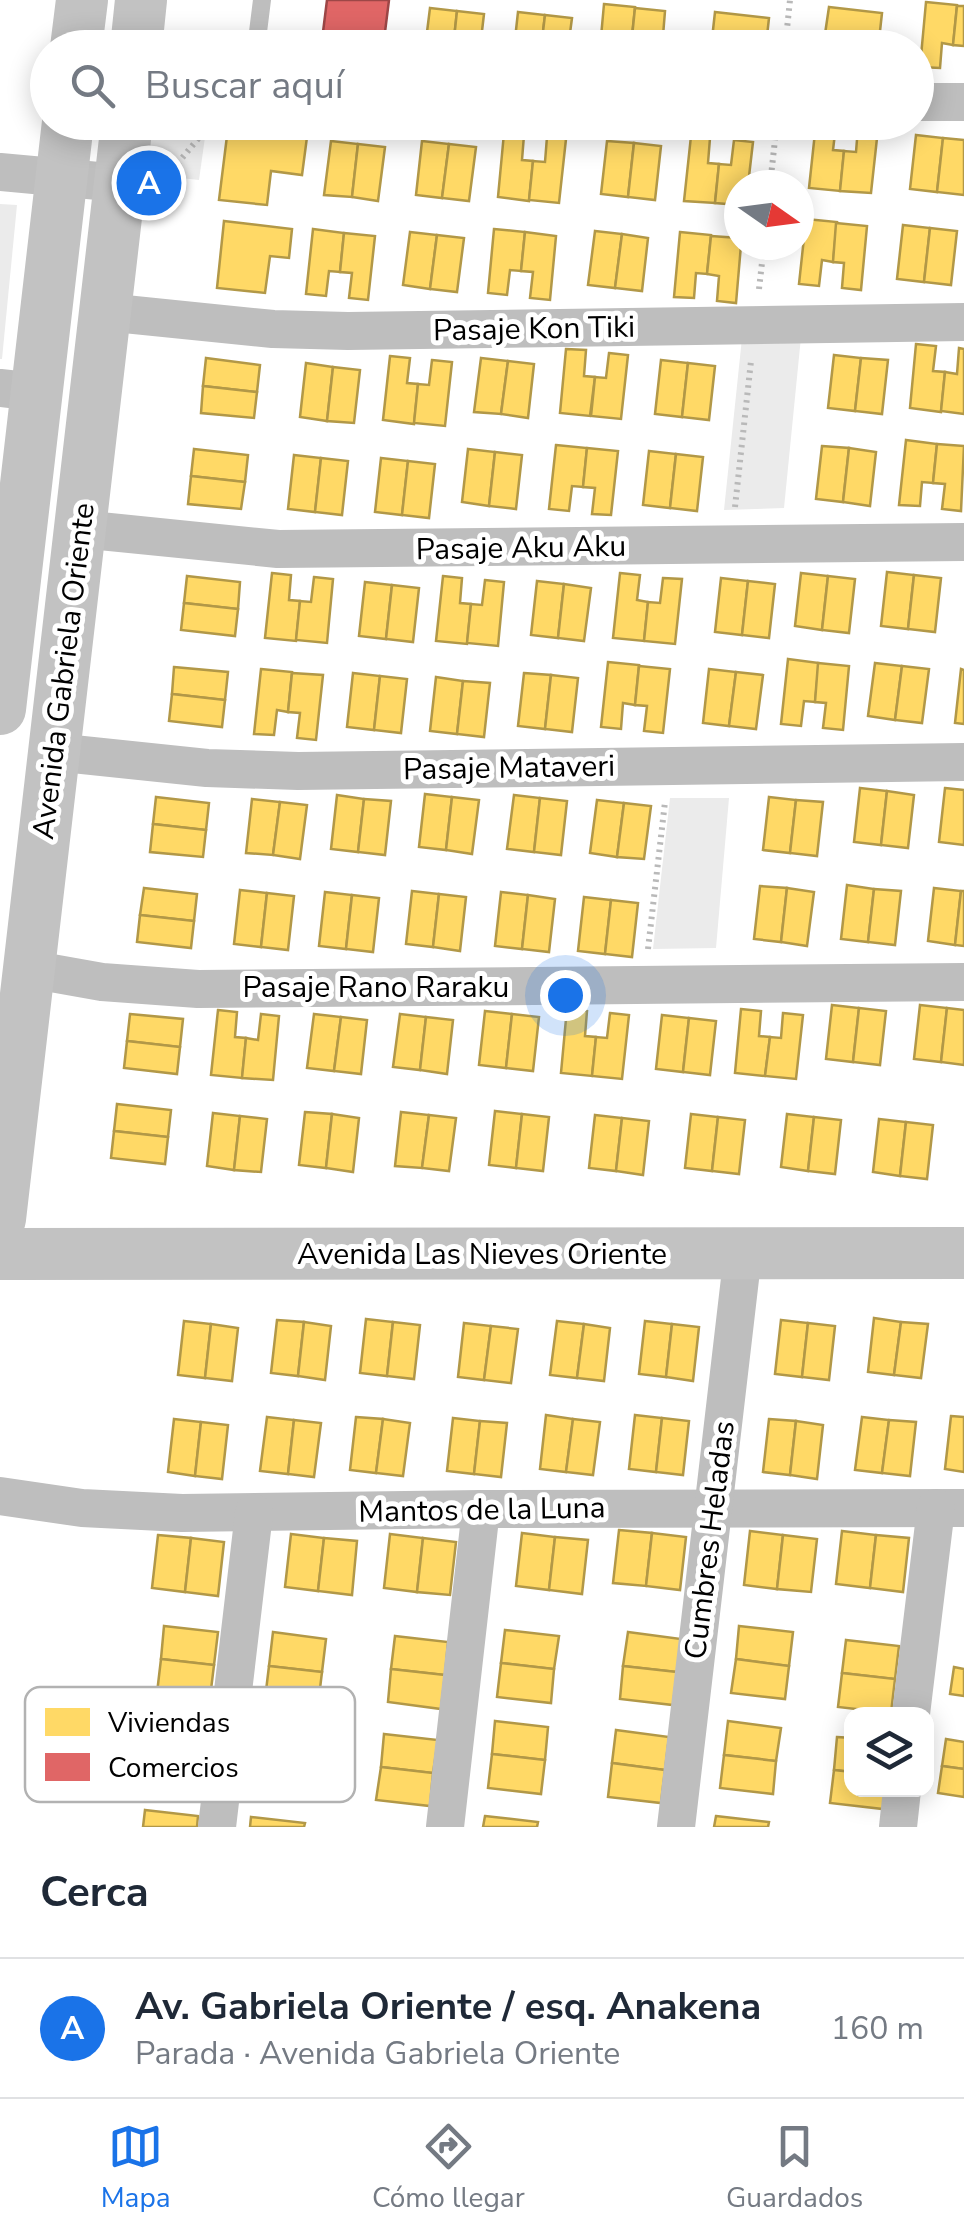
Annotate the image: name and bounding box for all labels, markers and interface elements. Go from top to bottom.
search box [30,30,934,140]
icon: search [65,58,120,113]
text: Buscar aquí [145,60,344,111]
pin: A [116,146,182,220]
north arrow [724,170,814,260]
street label: Pasaje Kon Tiki [433,307,635,351]
street label: Avenida Gabriela Oriente [23,500,105,842]
street label: Pasaje Aku Aku [415,526,627,570]
street label: Pasaje Mataveri [403,746,615,790]
street label: Pasaje Rano Raraku [243,967,509,1008]
your location [540,970,591,1021]
street label: Avenida Las Nieves Oriente [297,1234,667,1275]
street label: Cumbres Heladas [675,1418,745,1662]
street label: Mantos de la Luna [358,1487,606,1533]
legend [25,1687,355,1802]
text: Viviendas [107,1704,230,1742]
map controls [844,1707,934,1797]
button: layers [844,1707,934,1797]
text: Comercios [108,1749,239,1787]
text: Cerca [40,1864,149,1921]
text: Av. Gabriela Oriente / esq. Anakena [135,1981,761,2032]
text: A [61,2007,84,2050]
text: 160 m [831,2007,924,2050]
text: Parada · Avenida Gabriela Oriente [135,2032,620,2075]
tab: Mapa [101,2119,171,2217]
tab: Cómo llegar [372,2119,525,2217]
tab: Guardados [726,2119,863,2217]

